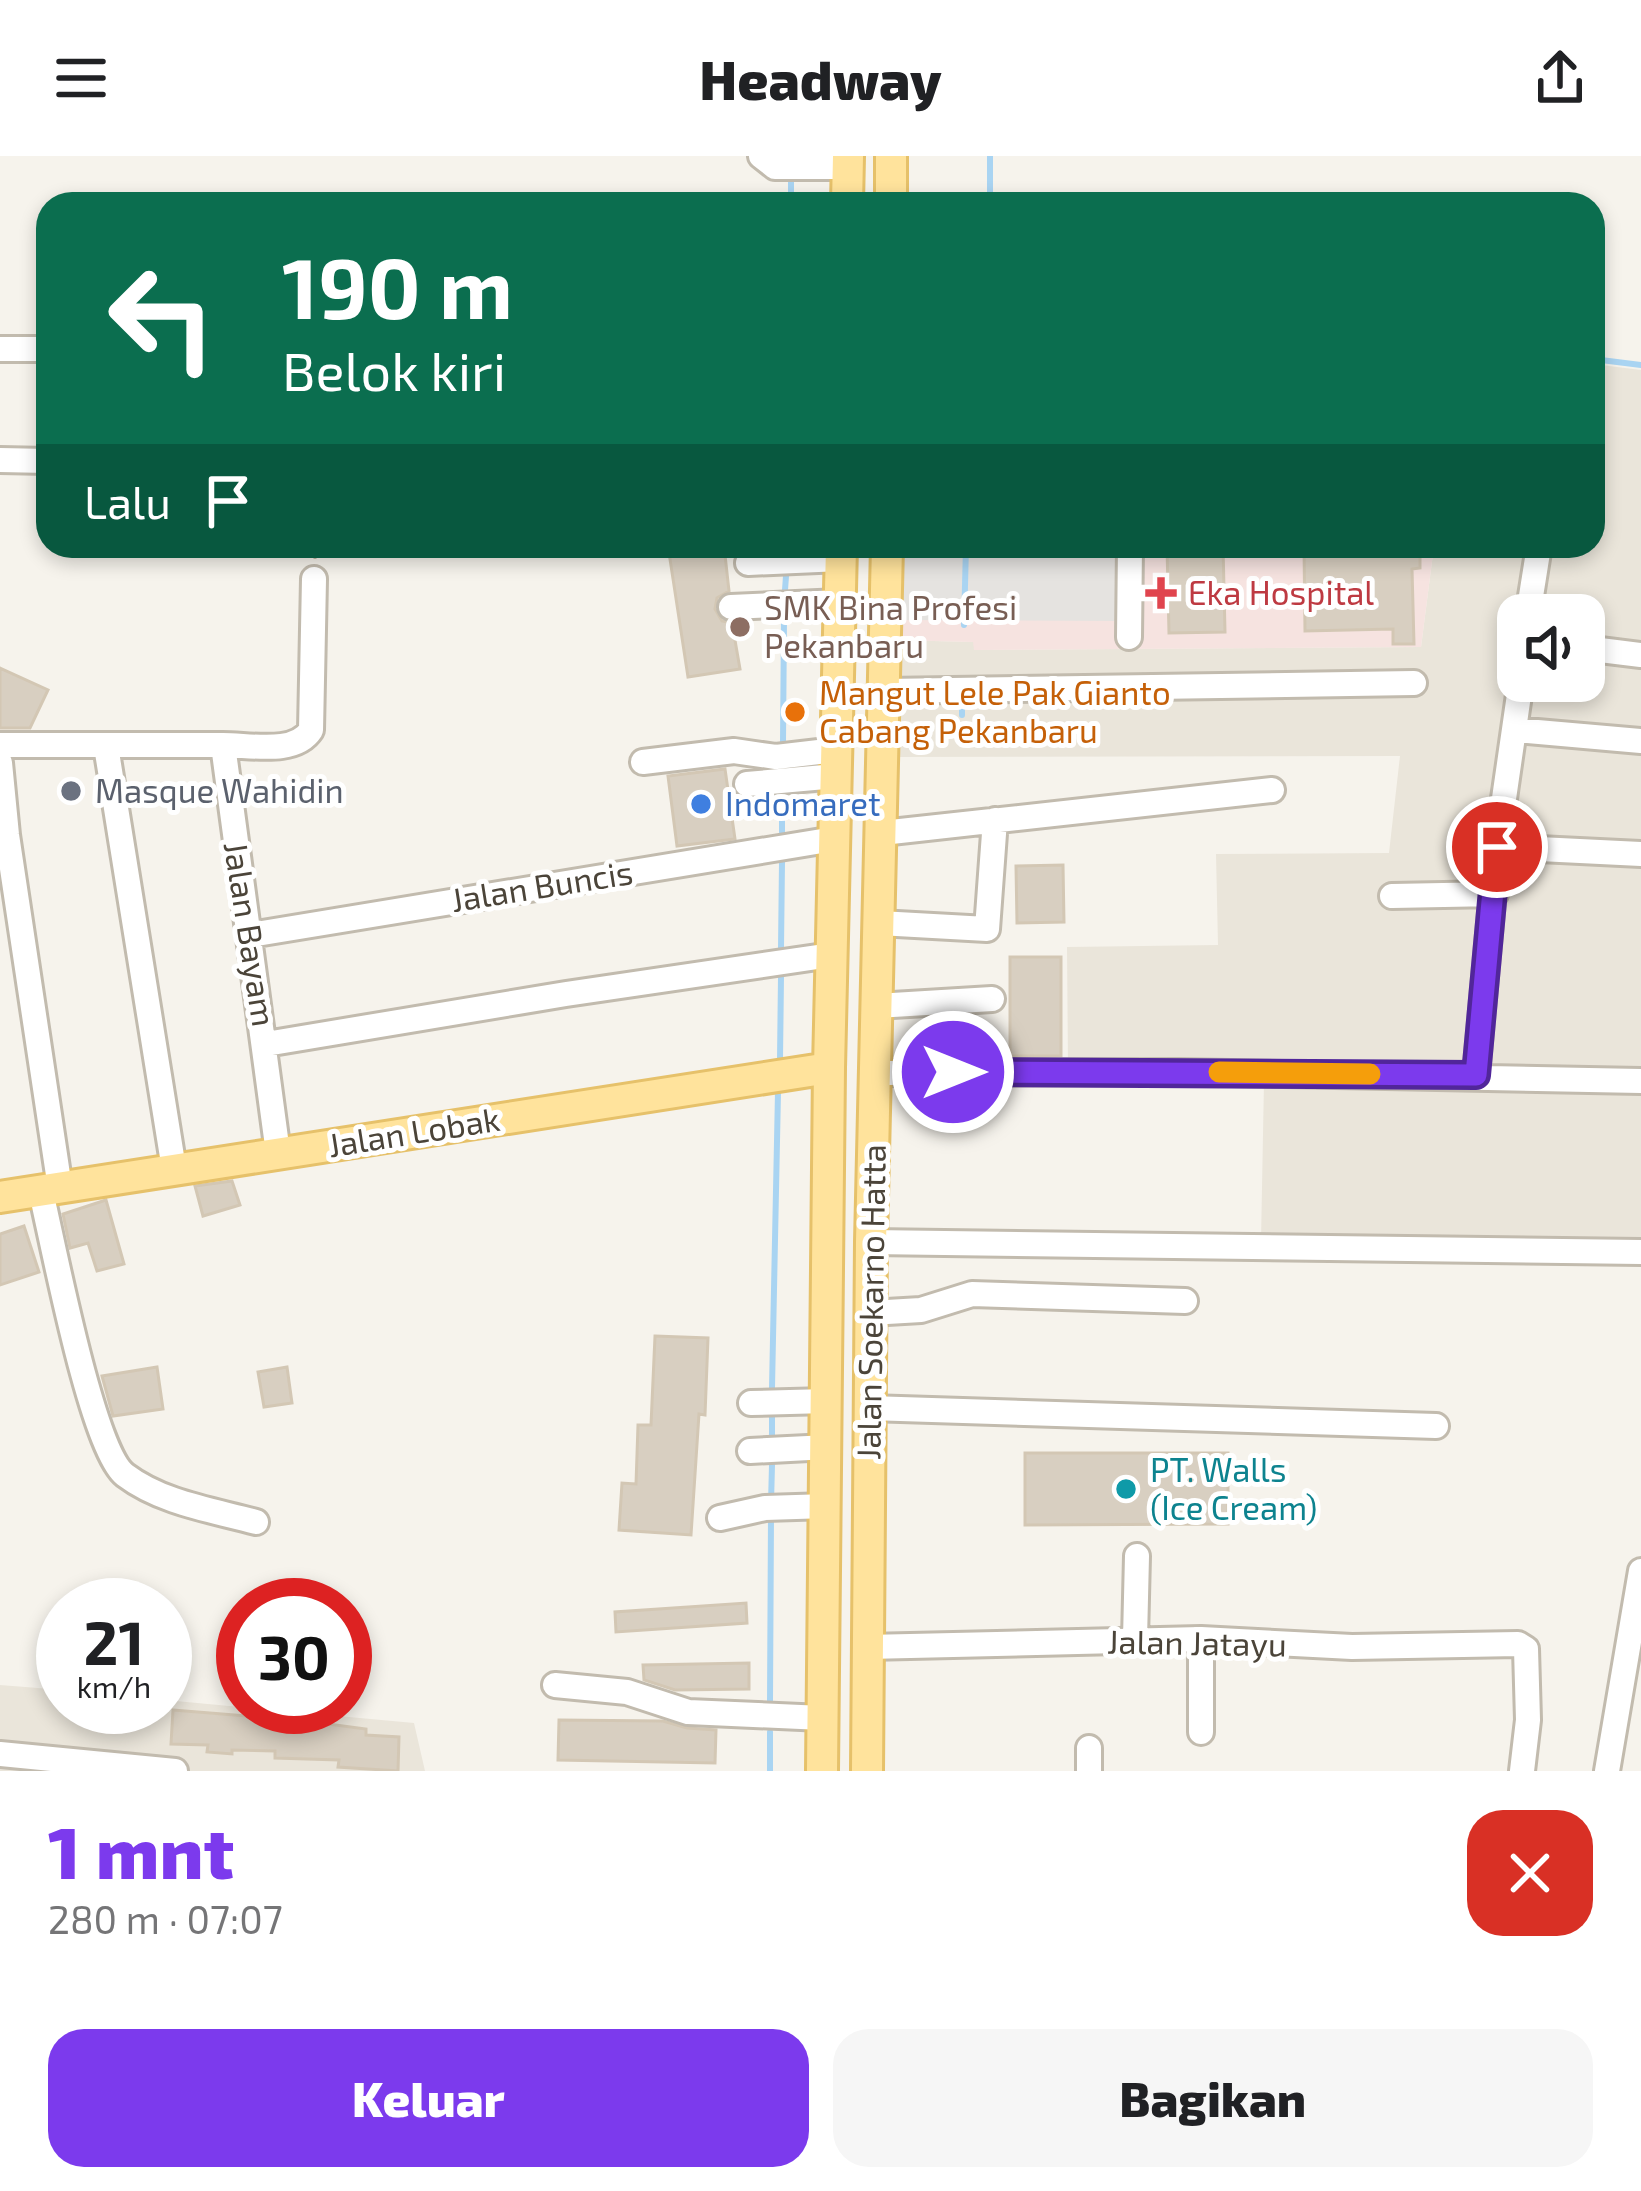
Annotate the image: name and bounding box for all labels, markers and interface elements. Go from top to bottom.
icon: menu [48,45,114,111]
icon: share [1527,45,1593,111]
text: Headway [699,46,942,111]
text: 190 m [282,235,513,336]
icon: left [84,240,240,396]
text: Belok kiri [282,337,506,402]
icon: arrive [195,468,261,534]
text: Lalu [84,474,171,528]
place label: Eka Hospital [1188,572,1374,612]
marker: Eka Hospital [1145,577,1177,609]
place label: SMK Bina Profesi Pekanbaru [764,587,1017,665]
map controls [1497,594,1605,702]
button: sound [1497,594,1605,702]
marker: SMK Bina Profesi Pekanbaru [727,614,753,640]
place label: Mangut Lele Pak Gianto Cabang Pekanbaru [819,672,1171,750]
marker: Mangut Lele Pak Gianto Cabang Pekanbaru [782,699,808,725]
place label: Masque Wahidin [95,770,344,810]
marker: Masque Wahidin [58,778,84,804]
place label: Indomaret [725,783,881,823]
marker: Indomaret [688,791,714,817]
pin [1446,796,1548,898]
icon: arrive [1464,814,1530,880]
street label: Jalan Bayam [217,839,285,1029]
street label: Jalan Buncis [448,851,636,919]
position arrow [890,1009,1016,1135]
street label: Jalan Lobak [325,1098,503,1164]
street label: Jalan Soekarno Hatta [847,1144,893,1460]
place label: PT. Walls (Ice Cream) [1150,1449,1317,1527]
marker: PT. Walls (Ice Cream) [1113,1476,1139,1502]
speed limit sign: 30 [216,1578,372,1734]
text: 21 [84,1605,144,1677]
street label: Jalan Jatayu [1107,1620,1287,1664]
text: km/h [77,1668,151,1704]
text: 1 mnt [48,1807,234,1893]
button: close [1467,1810,1593,1936]
text: 280 m · 07:07 [48,1895,283,1942]
button: Keluar [48,2029,809,2167]
button: Bagikan [833,2029,1593,2167]

